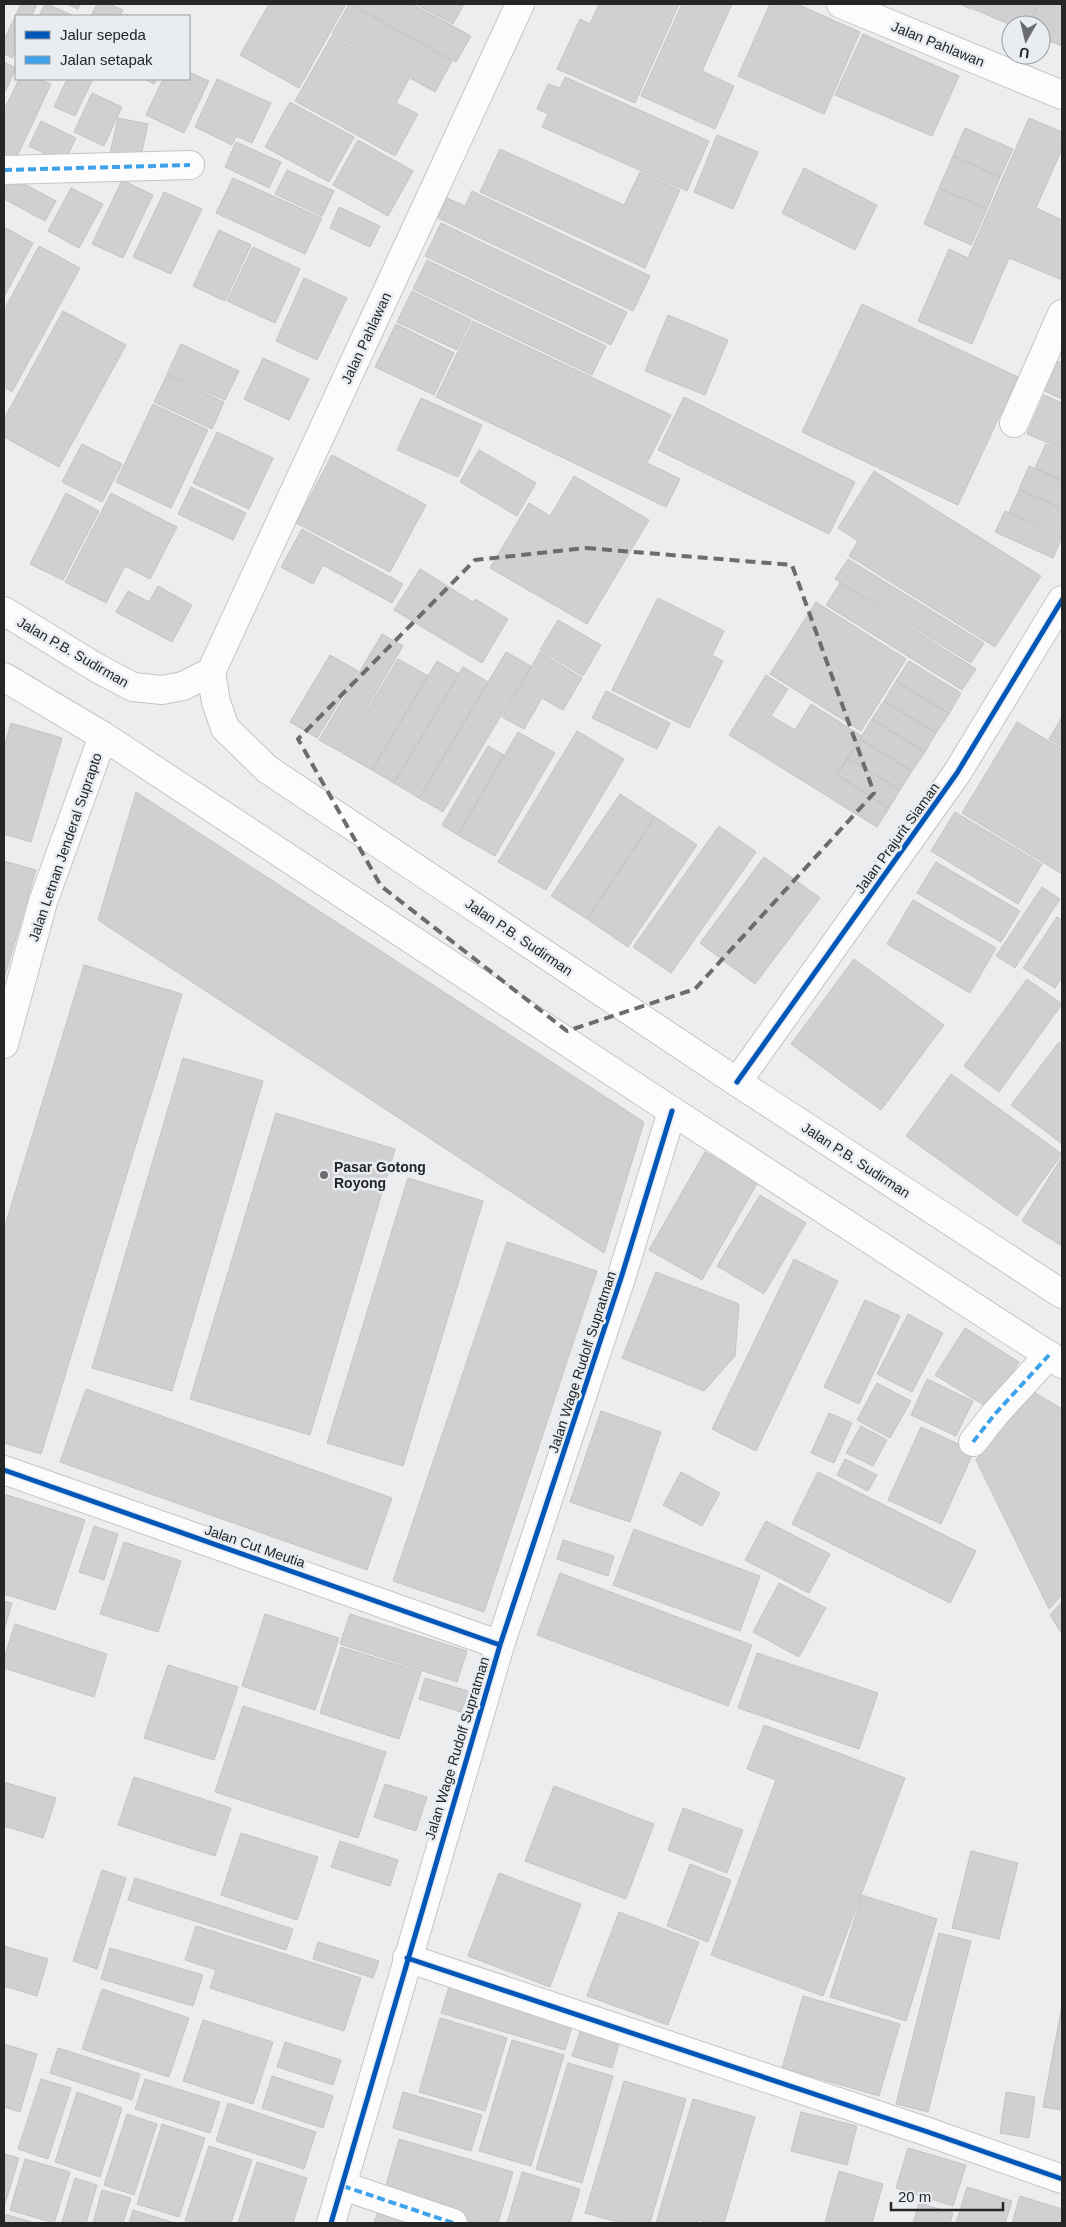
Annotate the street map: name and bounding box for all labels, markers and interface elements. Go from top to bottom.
legend [15,15,190,80]
north arrow [1001,15,1051,65]
street label: Jalan Pahlawan [889,18,987,70]
text: Jalur sepeda [60,26,147,43]
text: U [1018,44,1030,62]
text: Jalan setapak [60,51,153,68]
street label: Jalan Pahlawan [338,290,394,386]
street label: Jalan P.B. Sudirman [15,614,131,690]
street label: Jalan Letnan Jenderal Suprapto [25,750,105,943]
street label: Jalan Prajurit Siaman [851,779,943,897]
street label: Jalan P.B. Sudirman [462,895,576,979]
street label: Jalan P.B. Sudirman [799,1119,913,1201]
place label: Pasar Gotong Royong [334,1159,426,1191]
marker: Pasar Gotong Royong [318,1169,330,1181]
street label: Jalan Wage Rudolf Supratman [545,1269,619,1455]
street label: Jalan Cut Meutia [203,1521,307,1571]
street label: Jalan Wage Rudolf Supratman [422,1655,492,1841]
scale bar [891,2180,1004,2212]
text: 20 m [898,2188,931,2205]

